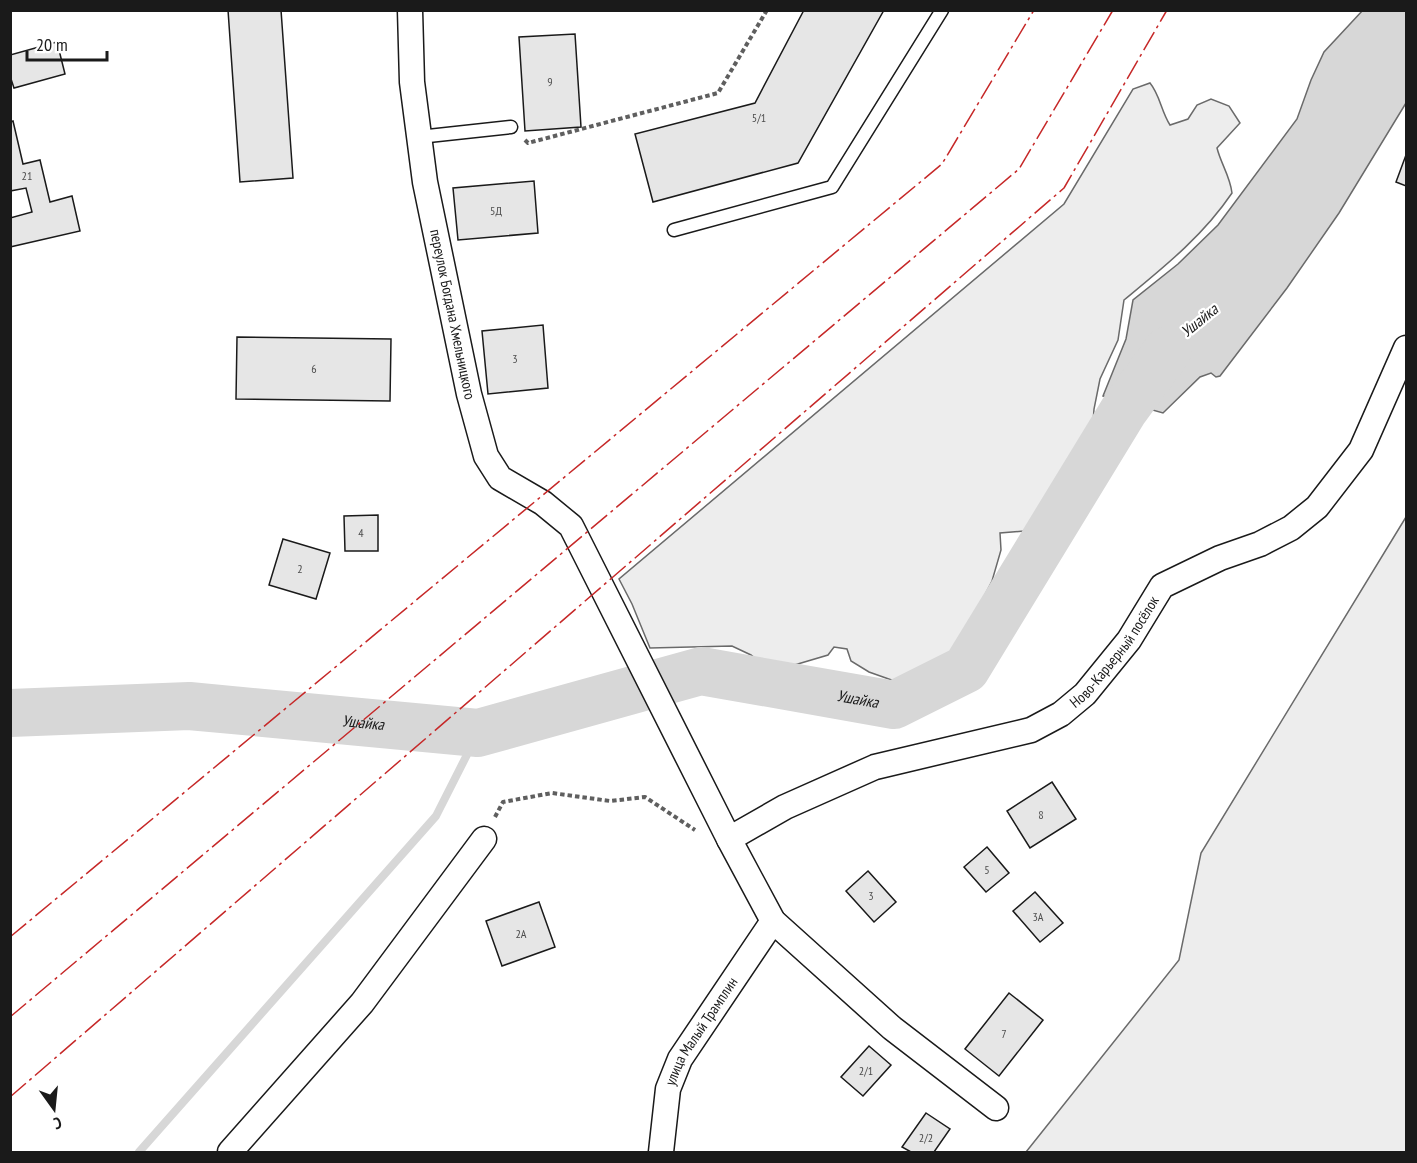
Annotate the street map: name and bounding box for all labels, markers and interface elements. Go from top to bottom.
scale bar [27,24,106,62]
text: 20 m [36,33,68,56]
house number: 9 [547,74,553,89]
house number: 5/1 [752,110,766,125]
house number: 21 [22,168,32,183]
house number: 5Д [490,203,502,218]
street label: переулок Богдана Хмельницкого [426,227,480,401]
water label: Ушайка [1176,298,1223,341]
house number: 3 [512,351,518,366]
house number: 6 [311,361,317,376]
house number: 4 [358,525,364,540]
house number: 2 [297,561,303,576]
street label: Ново-Карьерный посёлок [1066,592,1163,712]
water label: Ушайка [835,685,882,712]
water label: Ушайка [341,710,387,734]
house number: 8 [1038,807,1044,822]
house number: 5 [984,862,990,877]
house number: 3 [868,888,874,903]
house number: 3А [1032,909,1044,924]
house number: 2А [515,926,527,941]
street label: улица Малый Трамплин [660,973,741,1088]
house number: 7 [1001,1026,1007,1041]
house number: 2/1 [859,1063,873,1078]
north arrow [24,1079,84,1139]
text: С [51,1113,64,1134]
house number: 2/2 [919,1130,933,1145]

